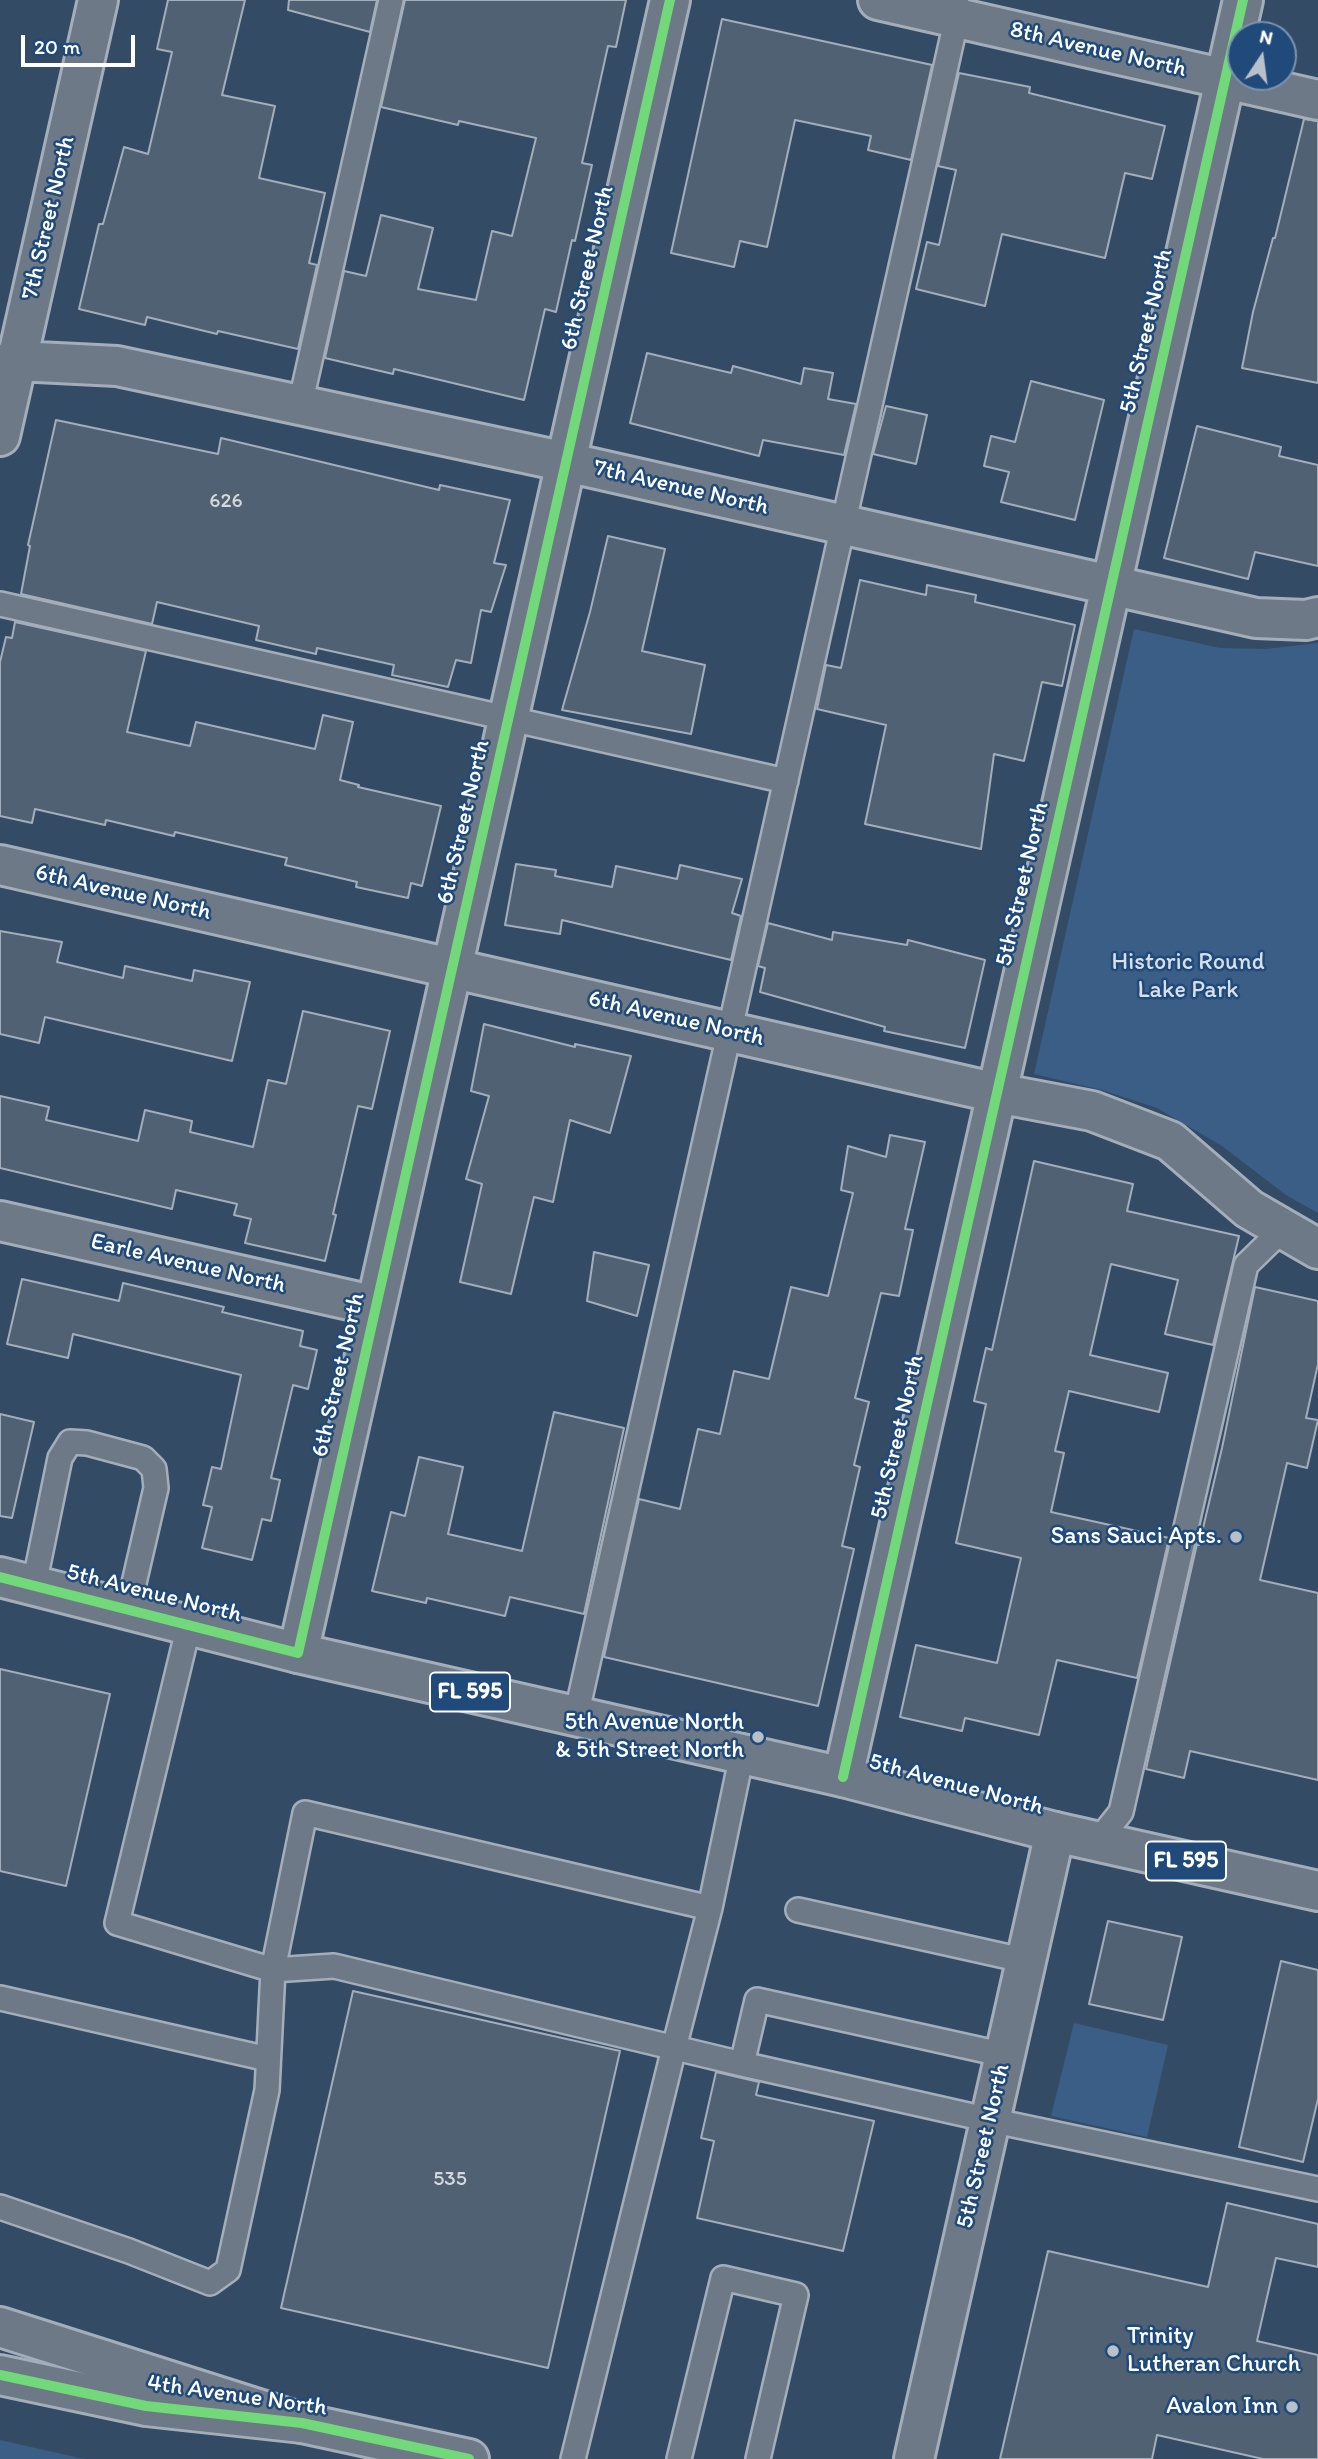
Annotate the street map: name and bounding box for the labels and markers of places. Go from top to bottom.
place label: Sans Sauci Apts. [1051,1523,1222,1551]
marker: Sans Sauci Apts. [1228,1529,1244,1545]
place label: 5th Avenue North & 5th Street North [555,1709,744,1765]
marker: 5th Avenue North & 5th Street North [750,1729,766,1745]
place label: Trinity Lutheran Church [1127,2323,1301,2379]
marker: Trinity Lutheran Church [1105,2343,1121,2359]
place label: Avalon Inn [1166,2393,1278,2421]
marker: Avalon Inn [1284,2399,1300,2415]

